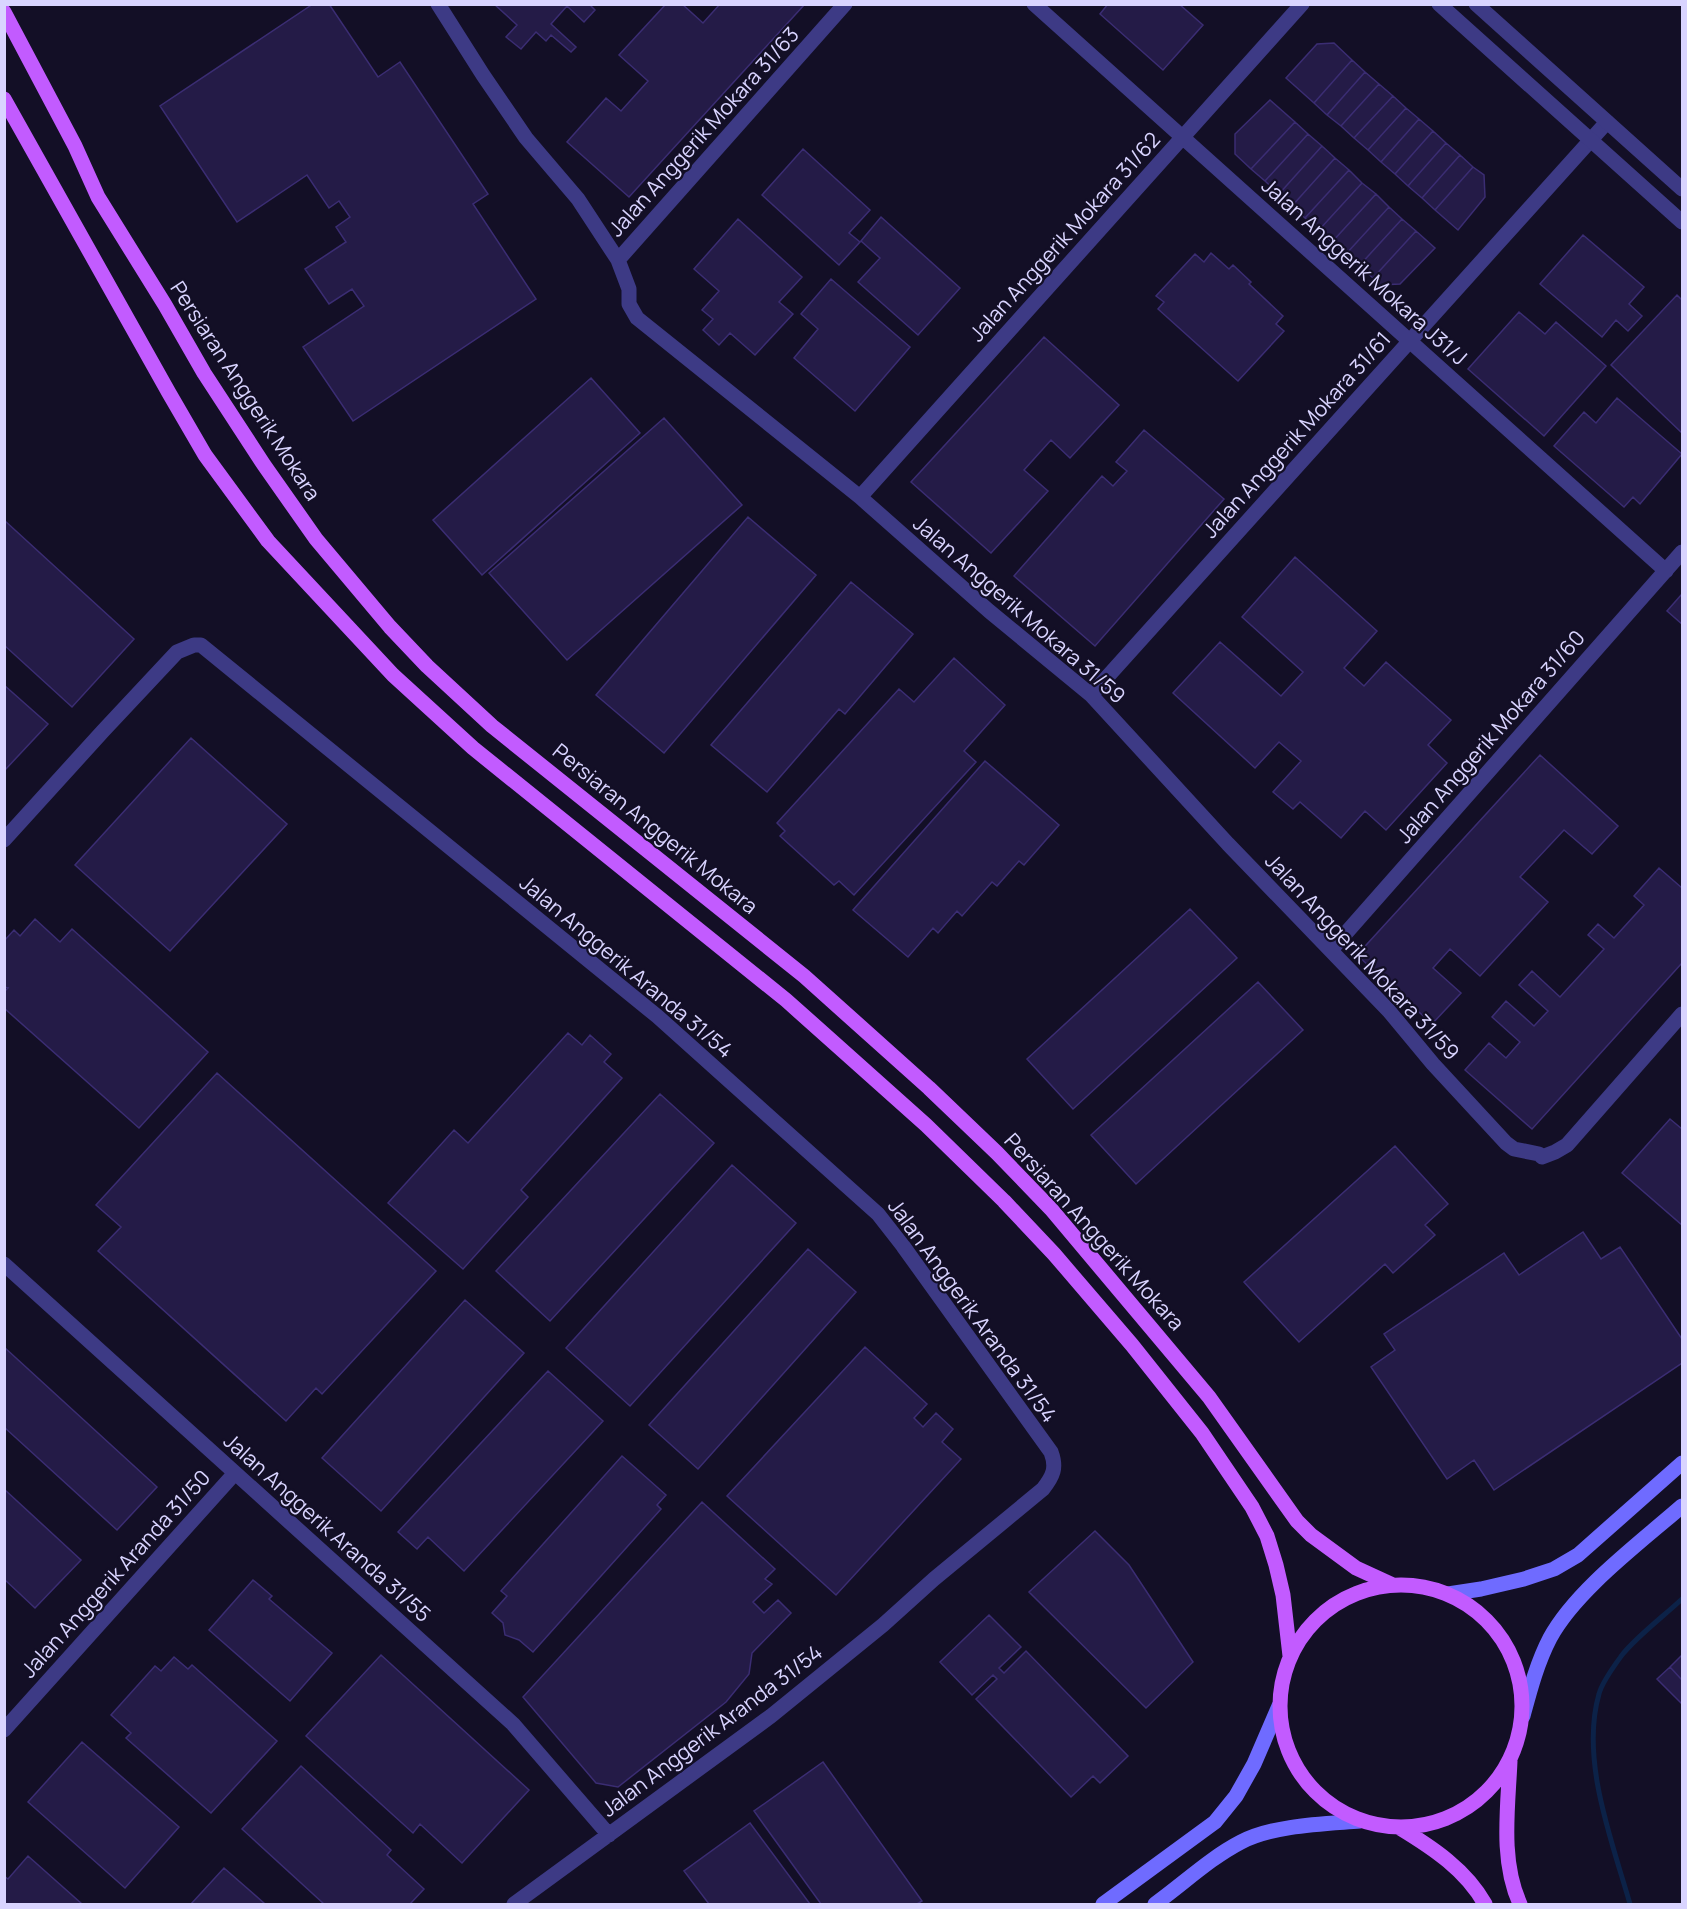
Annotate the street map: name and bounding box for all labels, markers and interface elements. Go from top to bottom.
street label: Jalan Anggerik Mokara 31/63 [602,21,805,242]
street label: Jalan Anggerik Mokara 31/62 [963,126,1166,347]
street label: Jalan Anggerik Mokara J31/J [1256,171,1473,371]
street label: Persiaran Anggerik Mokara [164,275,327,505]
street label: Jalan Anggerik Mokara 31/61 [1196,325,1397,544]
street label: Jalan Anggerik Mokara 31/59 [907,509,1132,709]
street label: Jalan Anggerik Mokara 31/60 [1390,624,1591,849]
street label: Persiaran Anggerik Mokara [547,737,764,920]
street label: Jalan Anggerik Mokara 31/59 [1259,847,1466,1066]
street label: Jalan Anggerik Aranda 31/54 [514,869,739,1064]
street label: Persiaran Anggerik Mokara [999,1127,1191,1336]
street label: Jalan Anggerik Aranda 31/54 [882,1193,1063,1428]
street label: Jalan Anggerik Aranda 31/55 [218,1427,437,1628]
street label: Jalan Anggerik Aranda 31/50 [14,1464,216,1683]
street label: Jalan Anggerik Aranda 31/54 [595,1638,828,1823]

